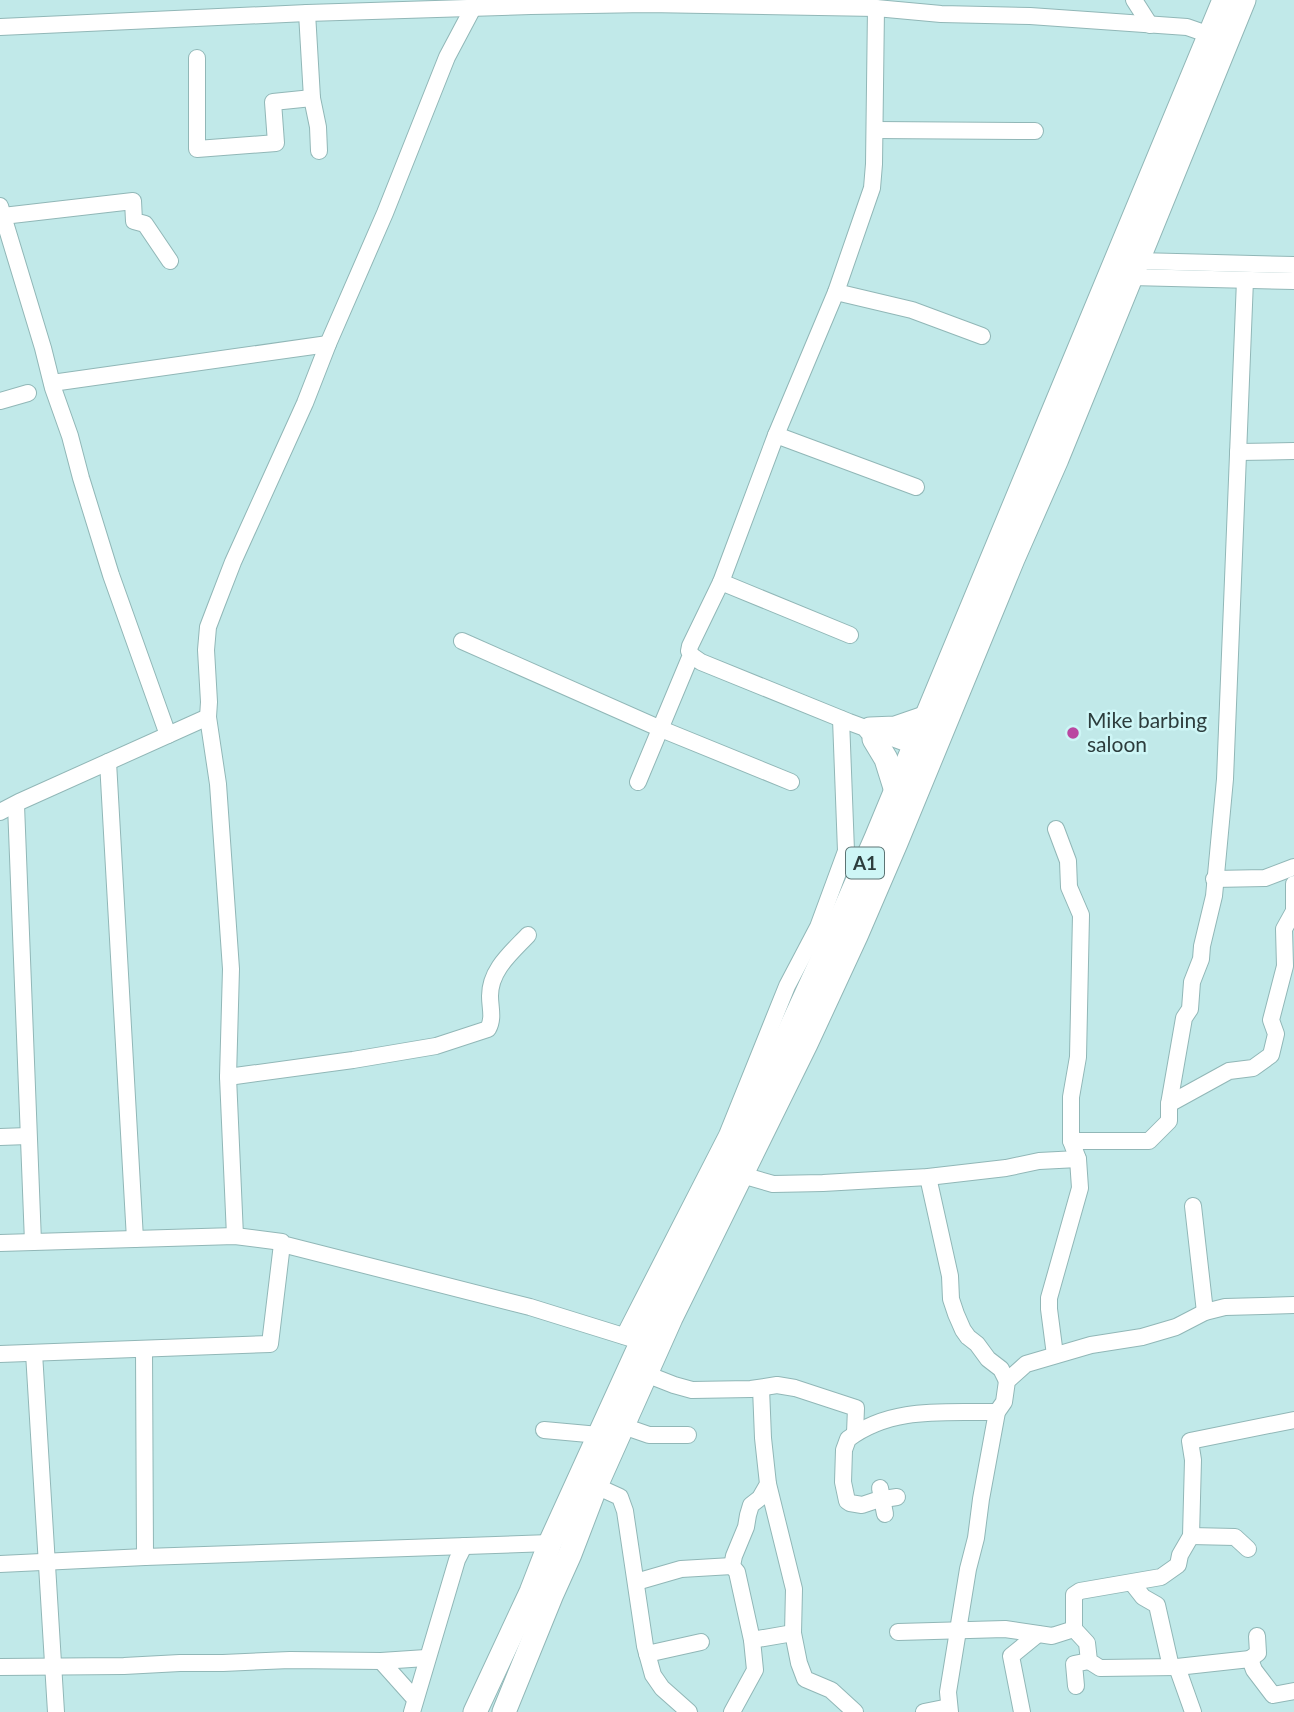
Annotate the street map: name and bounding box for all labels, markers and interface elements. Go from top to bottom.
place label: Mike barbing saloon [1087,707,1207,756]
marker: Mike barbing saloon [1065,725,1081,741]
road number: A1 [846,848,884,878]

